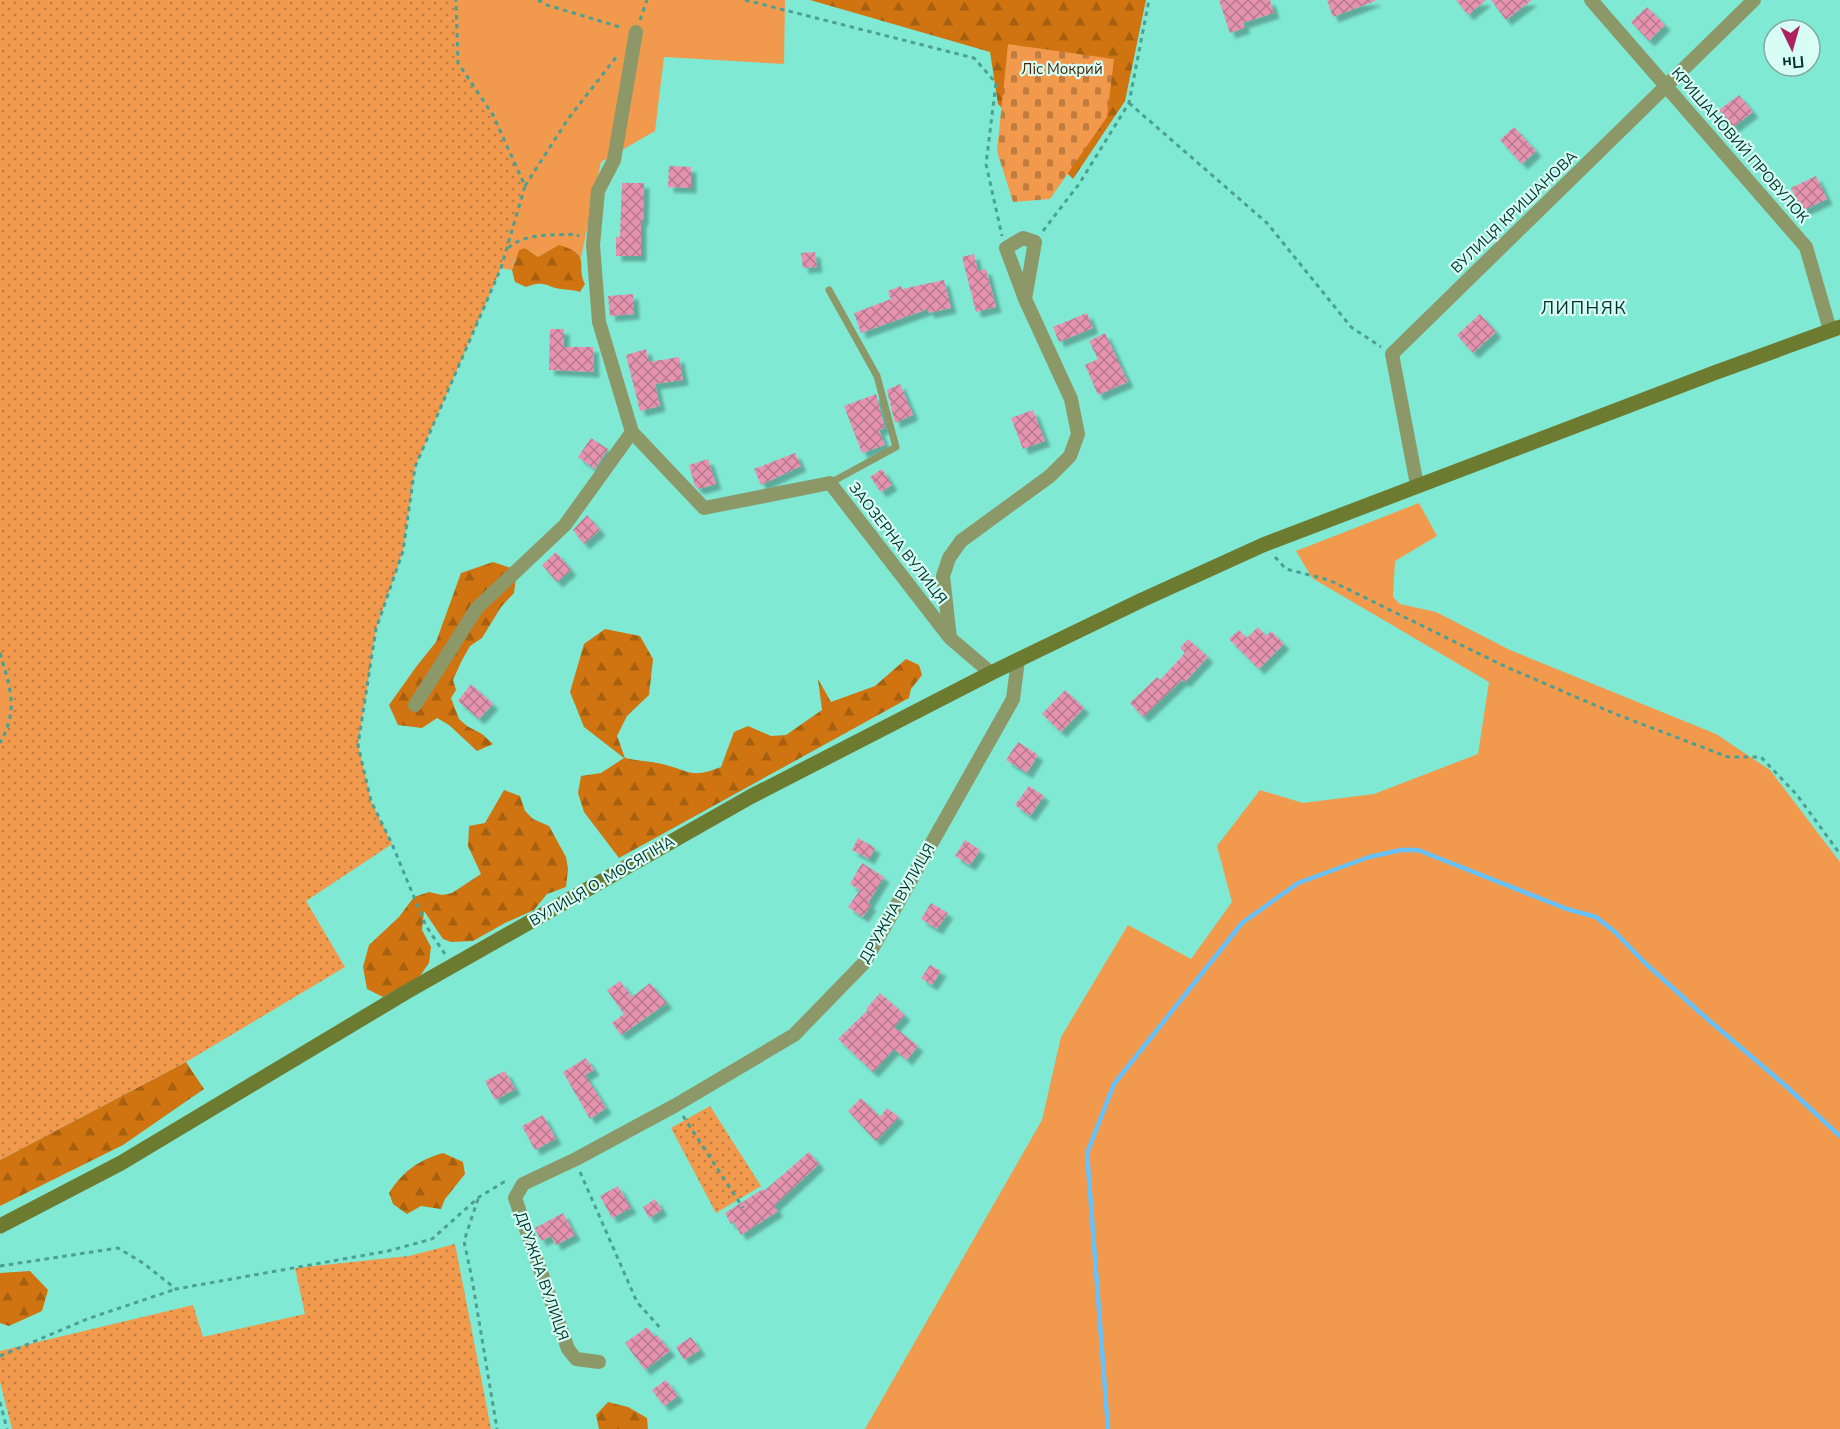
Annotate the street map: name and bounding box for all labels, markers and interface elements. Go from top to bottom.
north arrow [1762,18,1822,78]
text: Пн [1781,50,1805,74]
park label: Ліс Мокрий [1021,59,1103,79]
street label: КРИШАНОВИЙ ПРОВУЛОК [1667,63,1813,227]
street label: ВУЛИЦЯ КРИШАНОВА [1447,146,1581,278]
district label: ЛИПНЯК [1541,296,1627,320]
street label: ЗАОЗЕРНА ВУЛИЦЯ [844,478,952,608]
street label: ВУЛИЦЯ О. МОСЯГІНА [526,831,678,931]
street label: ДРУЖНА ВУЛИЦЯ [855,840,939,966]
street label: ДРУЖНА ВУЛИЦЯ [511,1209,573,1343]

